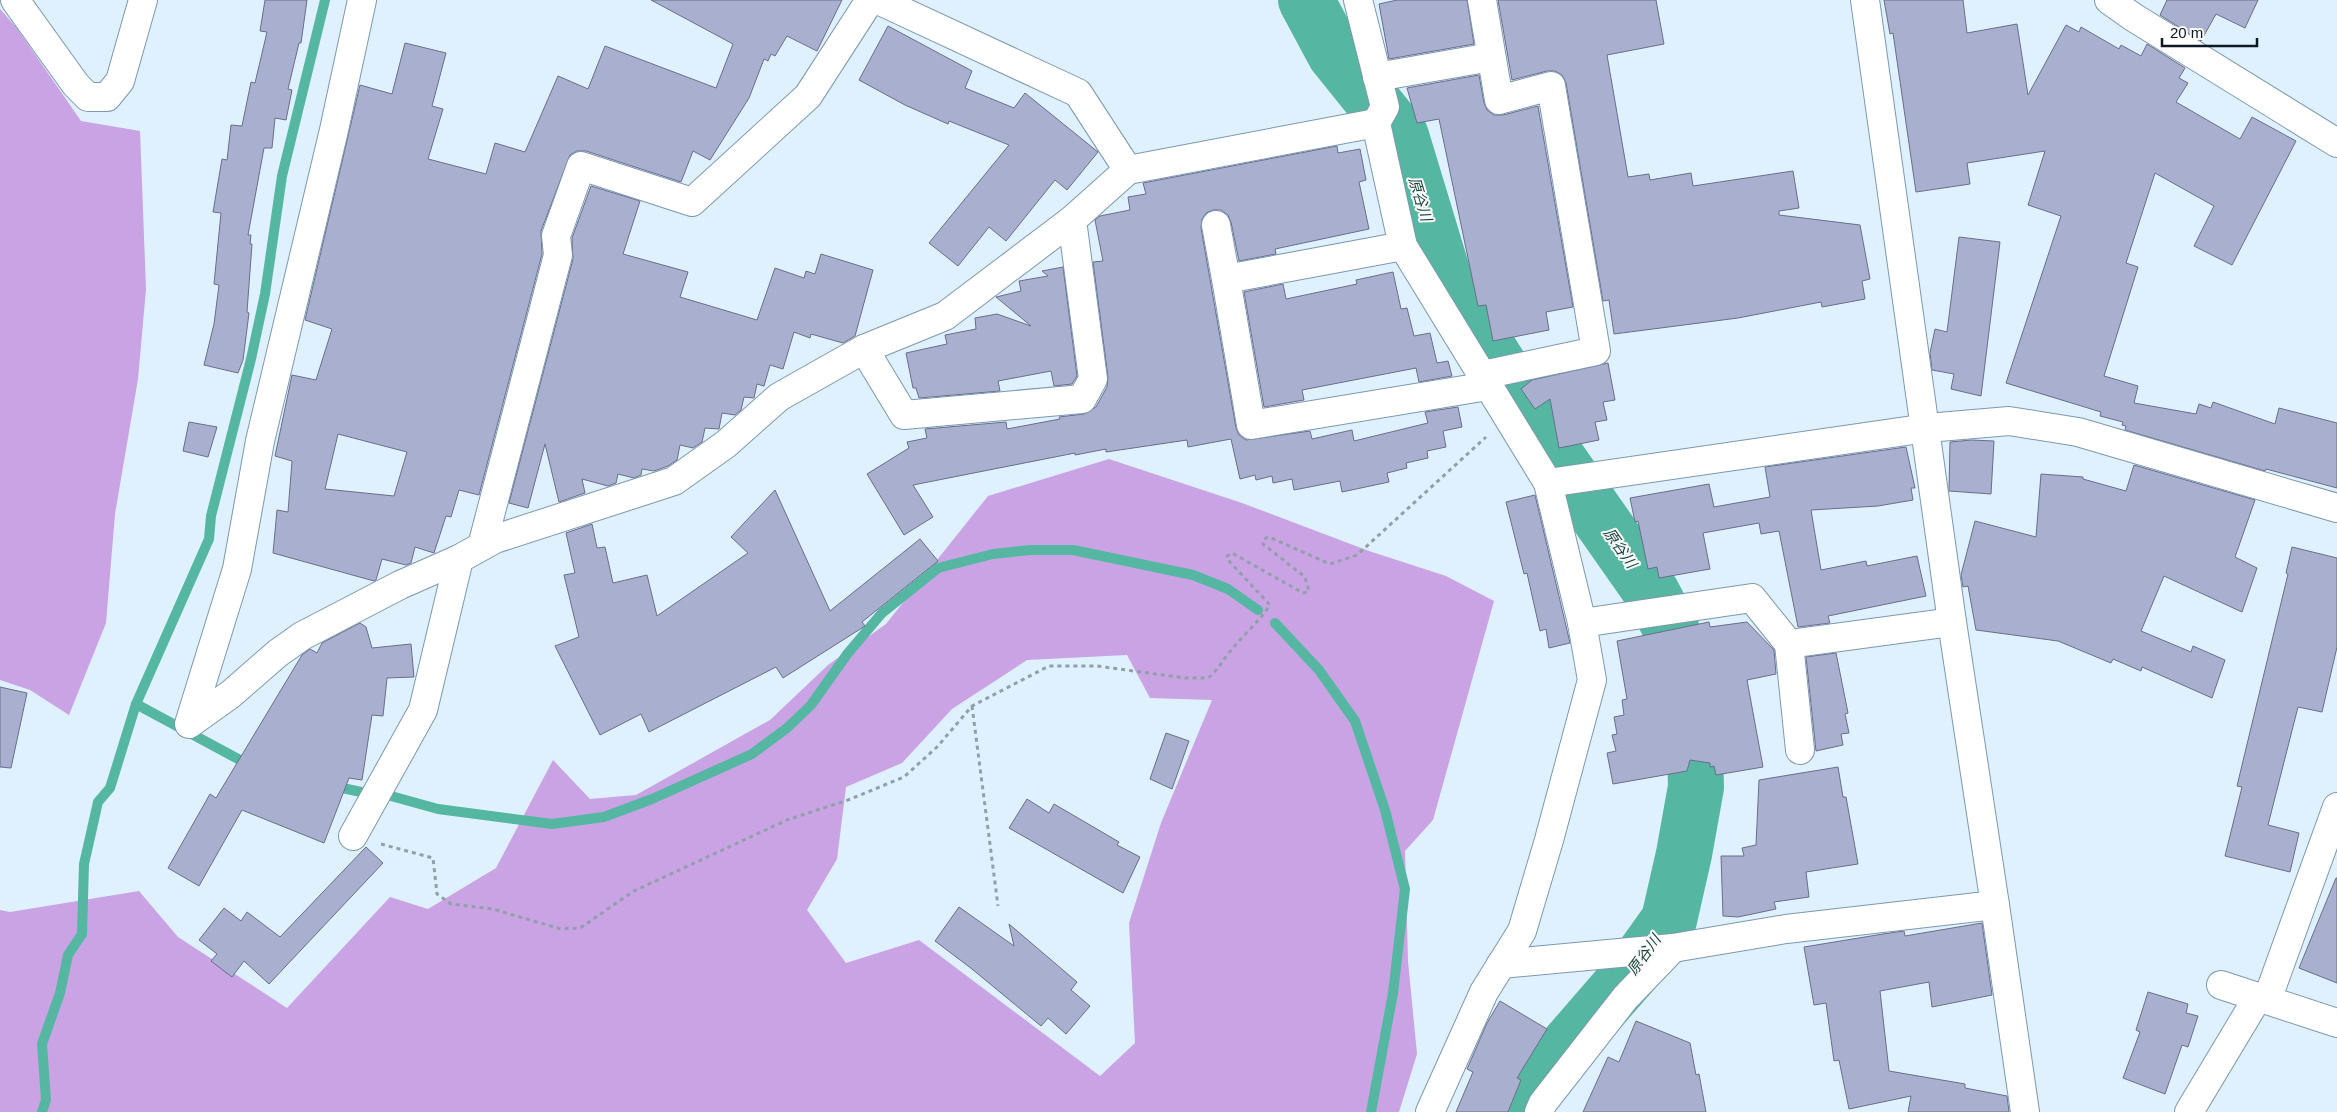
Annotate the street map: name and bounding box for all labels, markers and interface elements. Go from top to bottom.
scale bar [2162,15,2257,47]
text: 20 m [2170,24,2203,41]
water label: 原谷川 [1406,175,1436,225]
water label: 原谷川 [1601,524,1641,573]
water label: 原谷川 [1623,930,1665,978]

